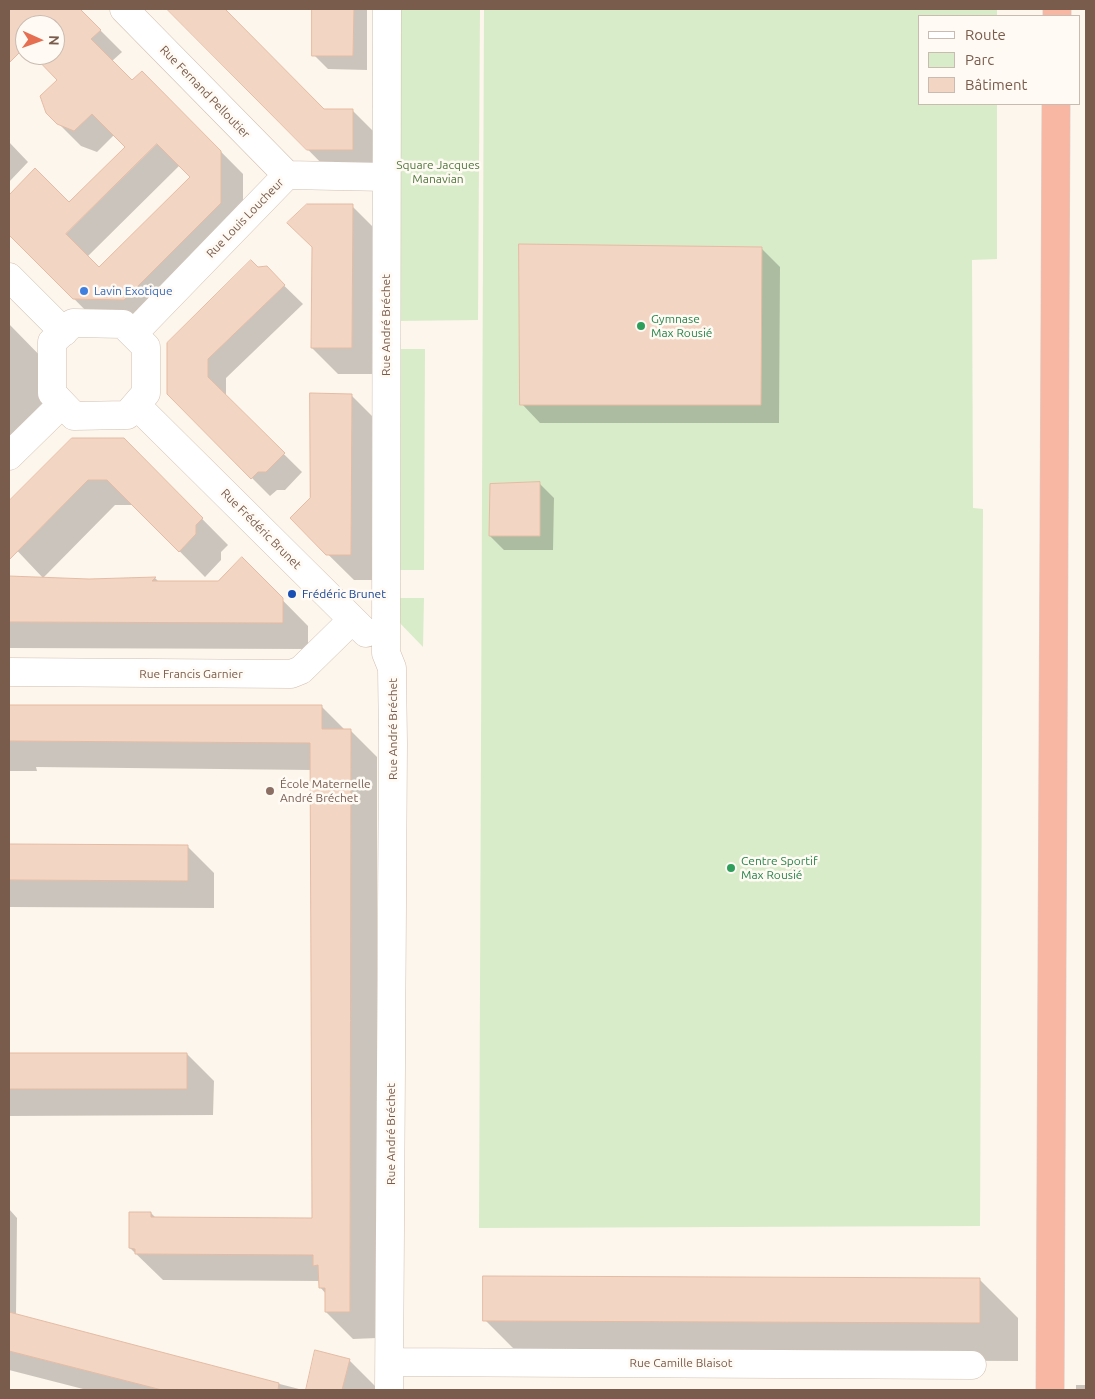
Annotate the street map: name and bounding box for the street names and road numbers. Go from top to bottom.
street label: Rue Fernand Pelloutier [157,43,253,141]
street label: Rue Louis Loucheur [203,175,287,261]
street label: Rue André Bréchet [379,274,393,376]
street label: Rue Frédéric Brunet [218,486,304,572]
street label: Rue Francis Garnier [139,667,243,681]
street label: Rue André Bréchet [386,678,400,780]
street label: Rue André Bréchet [384,1083,398,1185]
street label: Rue Camille Blaisot [630,1356,732,1370]

